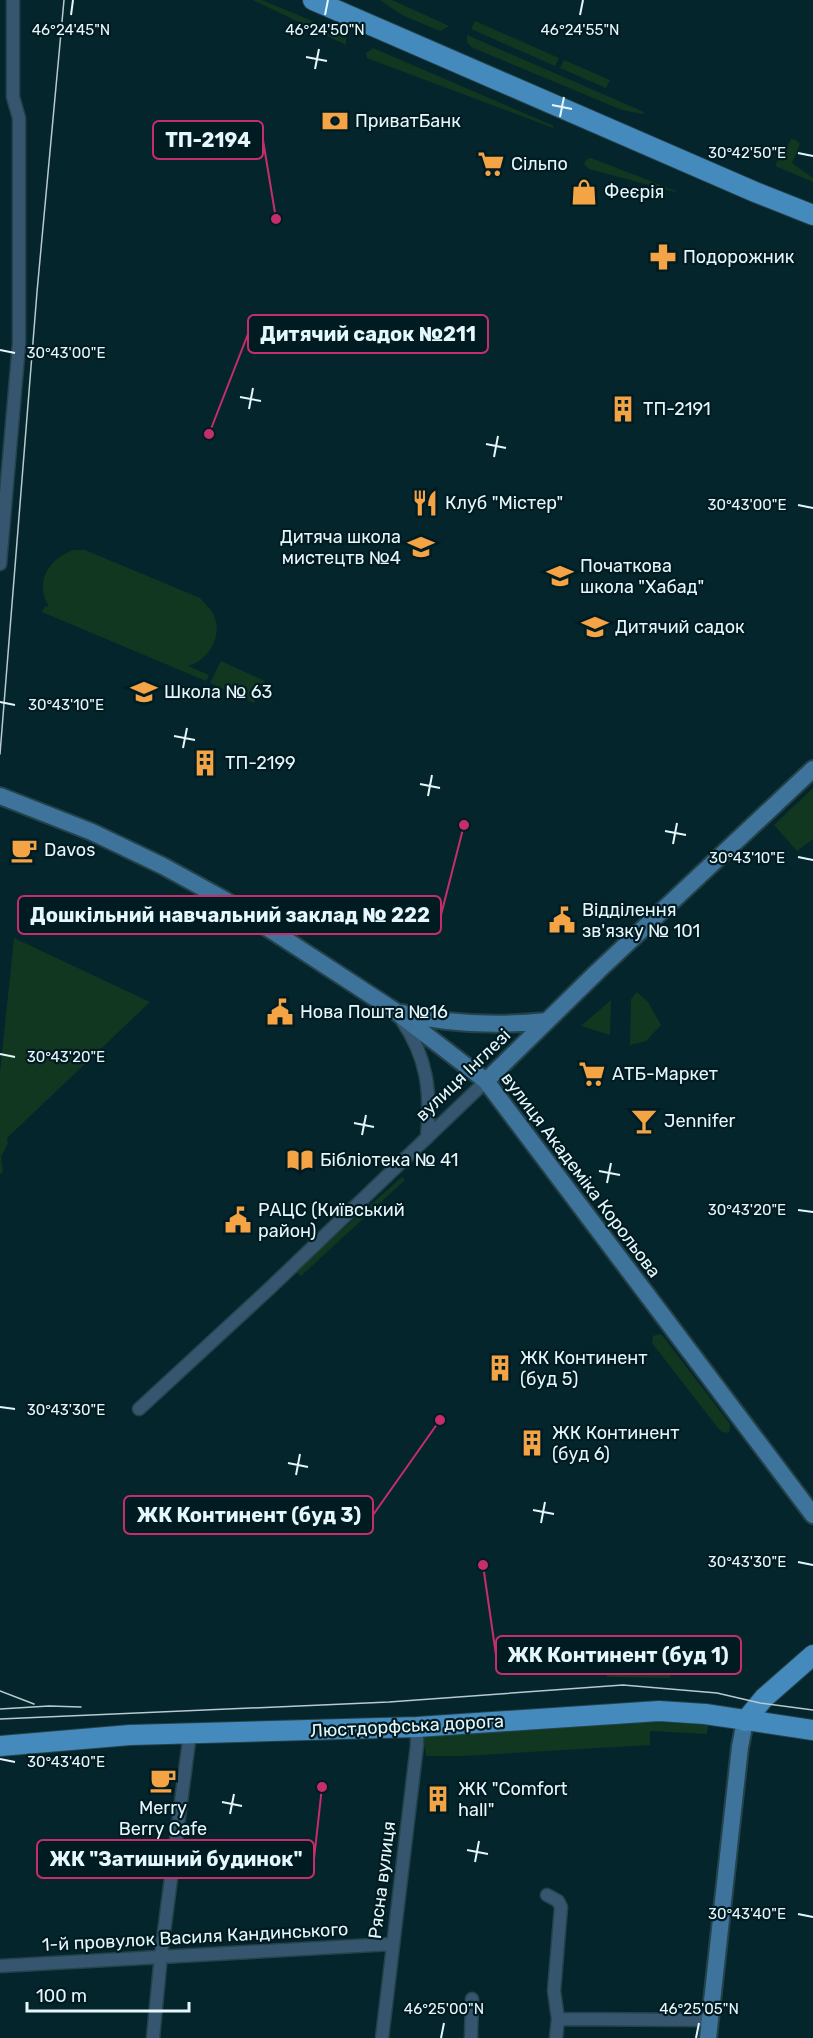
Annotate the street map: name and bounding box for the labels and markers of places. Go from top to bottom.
bank icon: ПриватБанк [320,106,350,136]
place label: ПриватБанк [355,110,461,132]
callout: ТП-2194 [153,121,263,159]
supermarket icon: Сільпо [476,149,506,179]
place label: Сільпо [511,153,568,175]
shop icon: Феєрія [569,177,599,207]
place label: Феєрія [604,181,664,203]
pharmacy icon: Подорожник [648,242,678,272]
place label: Подорожник [683,246,795,268]
callout: Дитячий садок №211 [248,315,488,353]
building icon: ТП-2191 [608,394,638,424]
place label: ТП-2191 [643,398,711,420]
restaurant icon: Клуб "Містер" [410,488,440,518]
place label: Клуб "Містер" [445,492,563,514]
place label: Дитяча школа мистецтв №4 [280,526,401,569]
school or university icon: Дитяча школа мистецтв №4 [406,532,436,562]
place label: Початкова школа "Хабад" [580,555,704,598]
school or university icon: Початкова школа "Хабад" [545,561,575,591]
school or university icon: Дитячий садок [580,612,610,642]
place label: Дитячий садок [615,616,745,638]
school or university icon: Школа № 63 [129,677,159,707]
place label: Школа № 63 [164,681,272,703]
building icon: ТП-2199 [190,748,220,778]
place label: ТП-2199 [225,752,296,774]
cafe icon: Davos [9,835,39,865]
place label: Davos [44,839,95,861]
callout: Дошкільний навчальний заклад № 222 [18,896,441,934]
place label: Відділення зв'язку № 101 [582,899,700,942]
public building icon: Відділення зв'язку № 101 [547,905,577,935]
public building icon: Нова Пошта №16 [265,997,295,1027]
place label: Нова Пошта №16 [300,1001,448,1023]
supermarket icon: АТБ-Маркет [577,1059,607,1089]
place label: АТБ-Маркет [612,1063,718,1085]
bar icon: Jennifer [629,1106,659,1136]
place label: Jennifer [664,1110,735,1132]
library icon: Бібліотека № 41 [285,1145,315,1175]
place label: Бібліотека № 41 [320,1149,459,1171]
place label: РАЦС (Київський район) [258,1199,405,1242]
public building icon: РАЦС (Київський район) [223,1205,253,1235]
place label: ЖК Континент (буд 5) [520,1347,647,1390]
building icon: ЖК Континент (буд 5) [485,1353,515,1383]
place label: ЖК Континент (буд 6) [552,1422,679,1465]
building icon: ЖК Континент (буд 6) [517,1428,547,1458]
callout: ЖК Континент (буд 3) [124,1496,373,1534]
callout: ЖК Континент (буд 1) [496,1636,741,1674]
cafe icon: Merry Berry Cafe [148,1765,178,1795]
place label: ЖК "Comfort hall" [458,1778,568,1821]
building icon: ЖК "Comfort hall" [423,1784,453,1814]
place label: Merry Berry Cafe [119,1797,207,1840]
callout: ЖК "Затишний будинок" [37,1840,314,1878]

